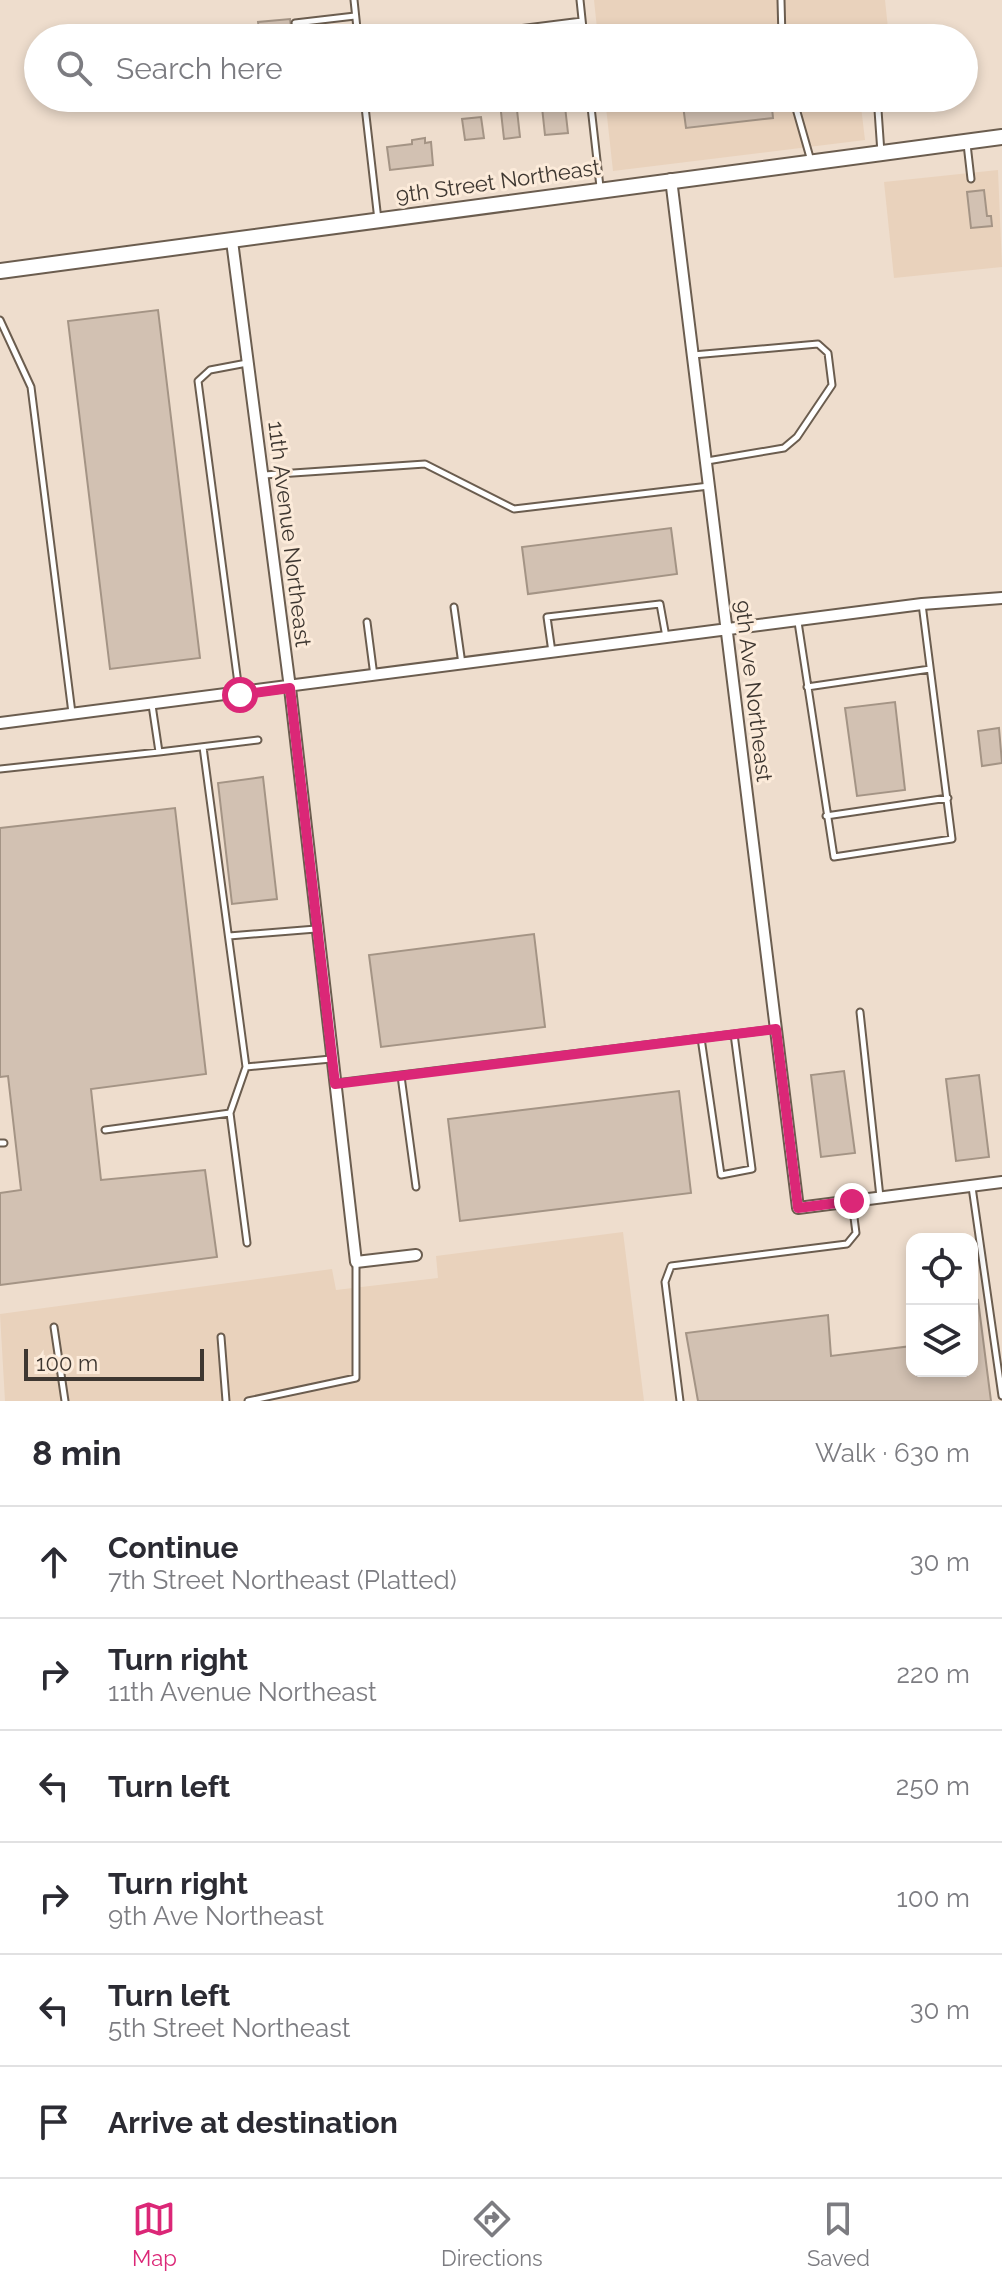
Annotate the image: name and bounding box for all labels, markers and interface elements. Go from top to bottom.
search box [24,24,978,112]
icon: search [52,46,96,90]
text: Search here [116,51,283,86]
street label: 9th Street Northeast [394,154,602,208]
street label: 11th Avenue Northeast [263,420,317,649]
street label: 9th Ave Northeast [730,599,778,784]
route start [222,677,258,713]
route end [834,1183,870,1219]
map controls [906,1233,978,1377]
button: locate [906,1233,978,1305]
button: layers [906,1305,978,1377]
scale bar [24,1345,204,1381]
text: 100 m [36,1350,98,1376]
text: 8 min [32,1433,122,1473]
text: Walk · 630 m [815,1438,970,1468]
text: Continue [108,1530,239,1565]
icon: ahead [32,1540,76,1584]
text: 30 m [910,1547,970,1577]
text: 7th Street Northeast (Platted) [108,1565,457,1595]
text: Turn right [108,1642,248,1677]
icon: right [32,1652,76,1696]
text: 220 m [896,1659,970,1689]
text: 11th Avenue Northeast [108,1677,377,1707]
icon: left [32,1764,76,1808]
text: Turn left [108,1769,230,1804]
text: 250 m [896,1771,970,1801]
text: Turn right [108,1866,248,1901]
icon: right [32,1876,76,1920]
text: 100 m [897,1883,970,1913]
text: 9th Ave Northeast [108,1901,324,1931]
text: Turn left [108,1978,230,2013]
icon: left [32,1988,76,2032]
text: 30 m [910,1995,970,2025]
text: 5th Street Northeast [108,2013,350,2043]
icon: arrive [32,2100,76,2144]
text: Arrive at destination [108,2105,398,2140]
tab: Map [132,2197,177,2271]
tab: Directions [441,2197,543,2271]
tab: Saved [807,2197,870,2271]

